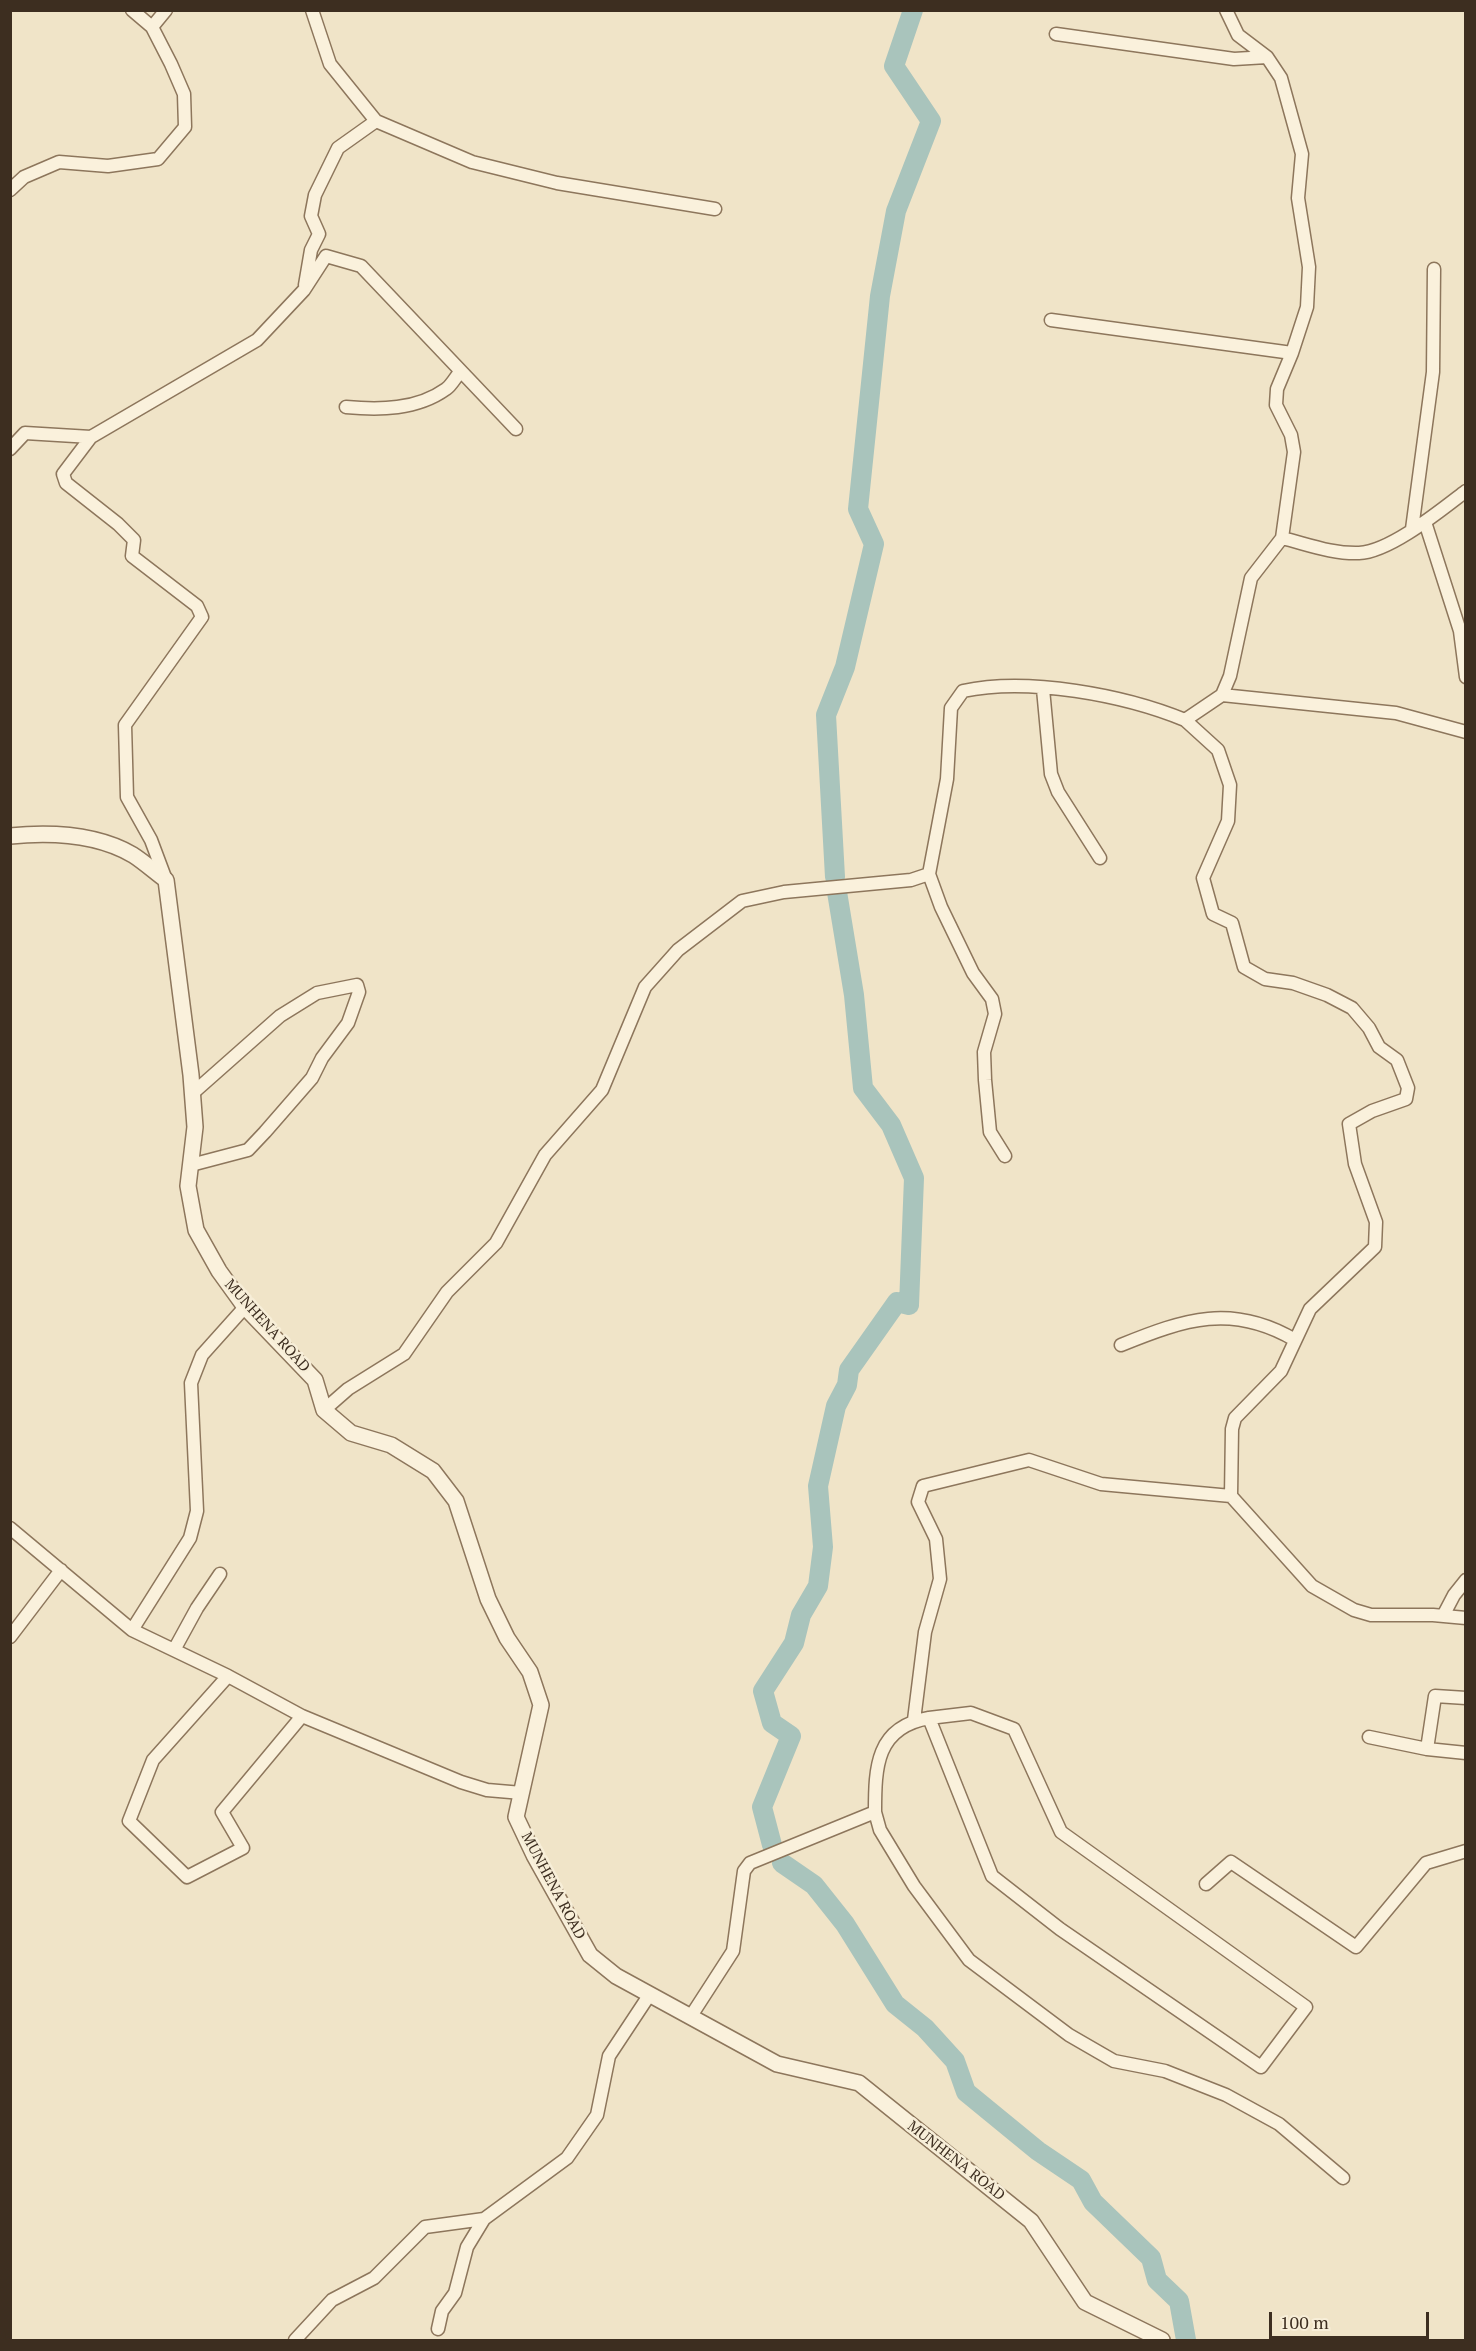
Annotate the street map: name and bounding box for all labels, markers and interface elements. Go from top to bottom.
street label: MUNHENA ROAD [221,1276,313,1376]
street label: MUNHENA ROAD [517,1829,589,1943]
street label: MUNHENA ROAD [904,2117,1008,2205]
scale bar [1272,2300,1432,2338]
text: 100 m [1280,2310,1329,2334]

